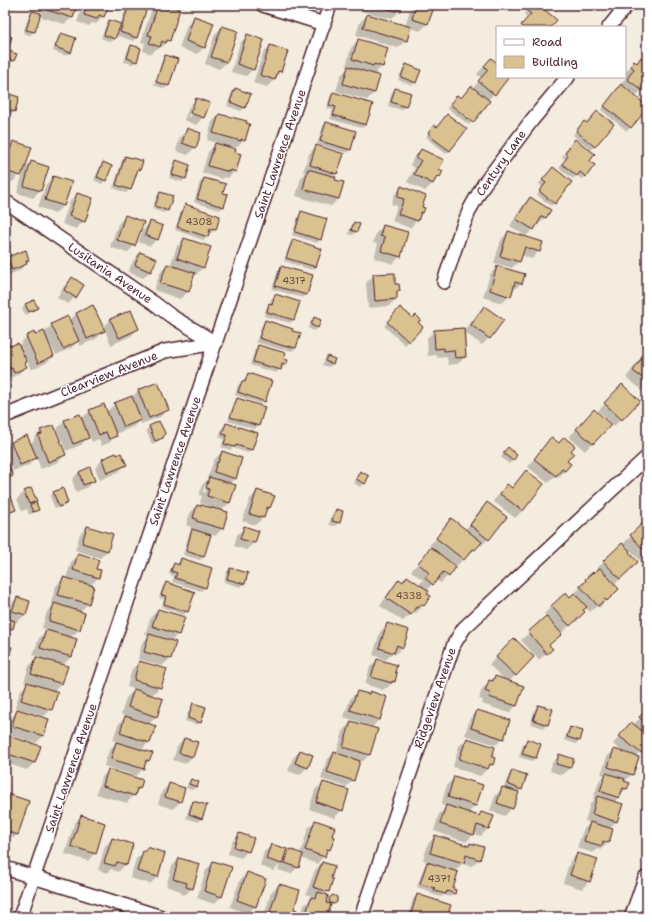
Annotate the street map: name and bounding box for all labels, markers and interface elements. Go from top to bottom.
legend [496,26,626,78]
text: Road [532,34,563,50]
text: Building [532,54,578,70]
street label: Saint Lawrence Avenue [250,87,310,221]
street label: Century Lane [472,127,530,199]
house number: 4308 [185,215,213,228]
street label: Lusitania Avenue [65,239,155,307]
house number: 4317 [282,274,306,287]
street label: Clearview Avenue [58,347,160,401]
street label: Saint Lawrence Avenue [145,394,205,528]
house number: 4338 [396,589,422,602]
street label: Ridgeview Avenue [410,645,460,751]
street label: Saint Lawrence Avenue [41,701,101,835]
house number: 4371 [427,872,451,885]

